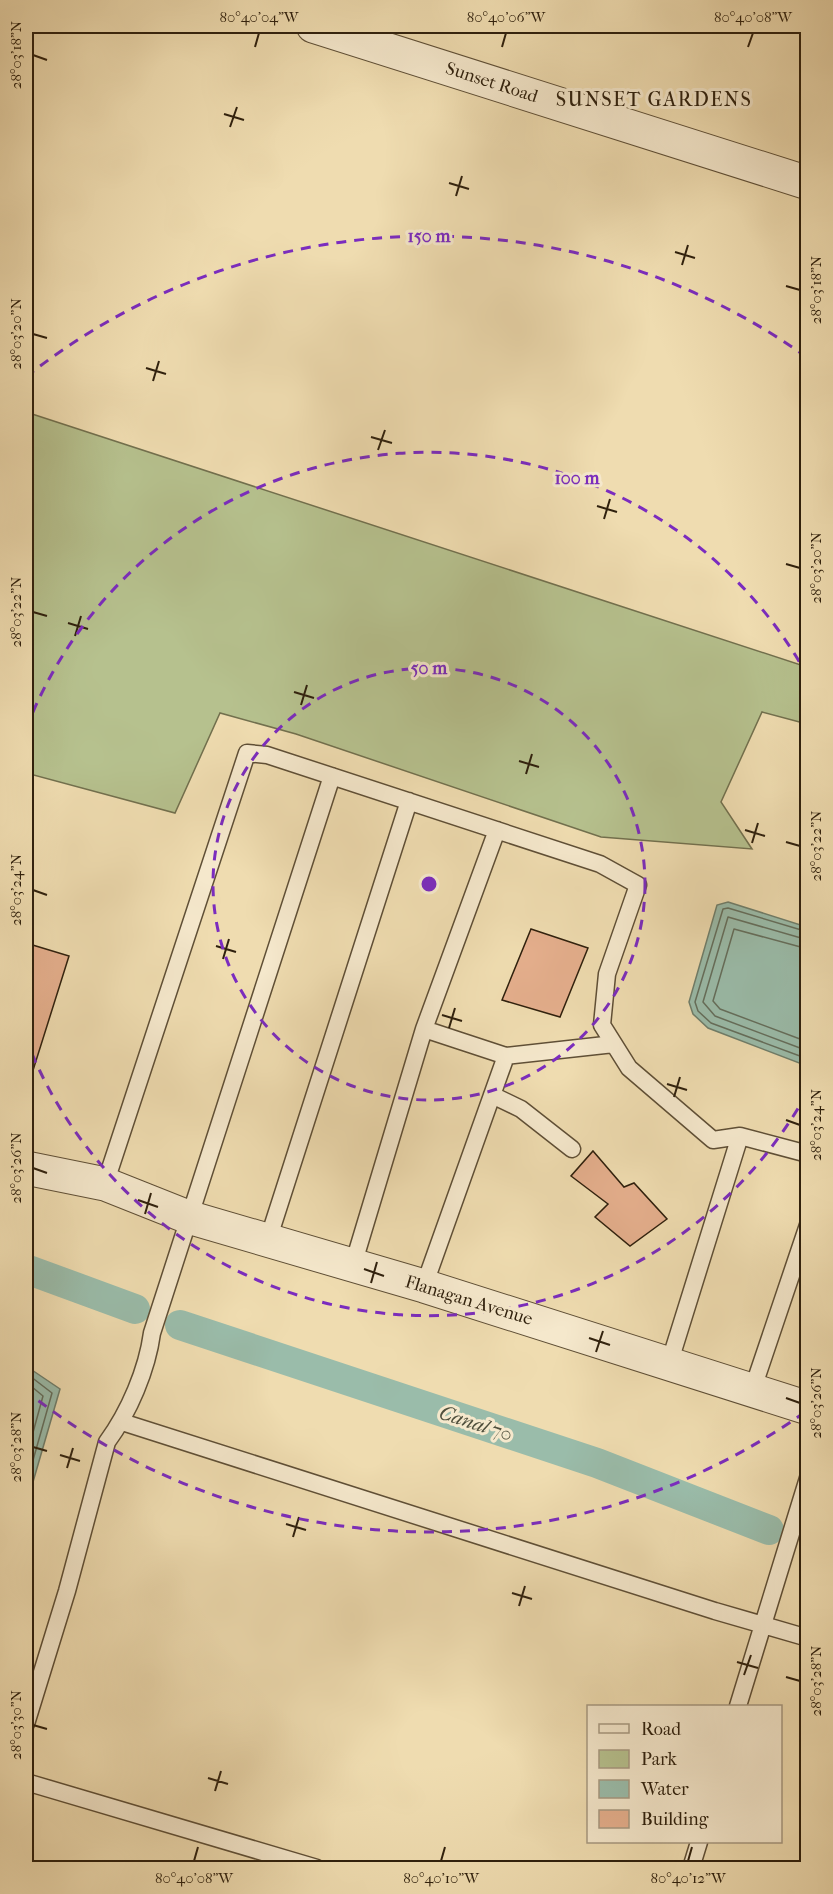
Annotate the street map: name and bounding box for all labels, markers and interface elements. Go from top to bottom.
text: 80°40'04"W [219,8,300,26]
text: 80°40'06"W [467,8,547,26]
text: 80°40'08"W [714,8,793,26]
text: 28°03'18"N [7,20,25,89]
street label: Sunset Road [443,58,541,107]
district label: SUNSET GARDENS [556,88,752,111]
text: 150 m [408,226,451,247]
text: 28°03'18"N [807,255,825,324]
text: 28°03'20"N [7,298,25,370]
text: 100 m [554,468,601,489]
text: 28°03'20"N [807,532,825,604]
text: 28°03'22"N [7,576,25,648]
text: 50 m [411,658,448,679]
text: 28°03'22"N [807,810,825,882]
text: 28°03'24"N [7,853,25,926]
centre of rings [419,874,439,894]
text: 28°03'24"N [807,1088,825,1161]
text: 28°03'26"N [7,1132,25,1204]
street label: Flanagan Avenue [403,1271,535,1330]
text: 28°03'26"N [807,1367,825,1439]
water label: Canal 70 [436,1401,515,1446]
text: 28°03'28"N [7,1411,25,1482]
text: 28°03'28"N [807,1645,825,1716]
text: 28°03'30"N [7,1689,25,1760]
legend [587,1705,782,1843]
text: Road [641,1719,681,1740]
text: Park [641,1749,678,1770]
text: Water [640,1779,689,1800]
text: Building [641,1809,709,1830]
text: 80°40'08"W [155,1869,234,1887]
text: 80°40'10"W [403,1869,480,1887]
text: 80°40'12"W [650,1869,727,1887]

